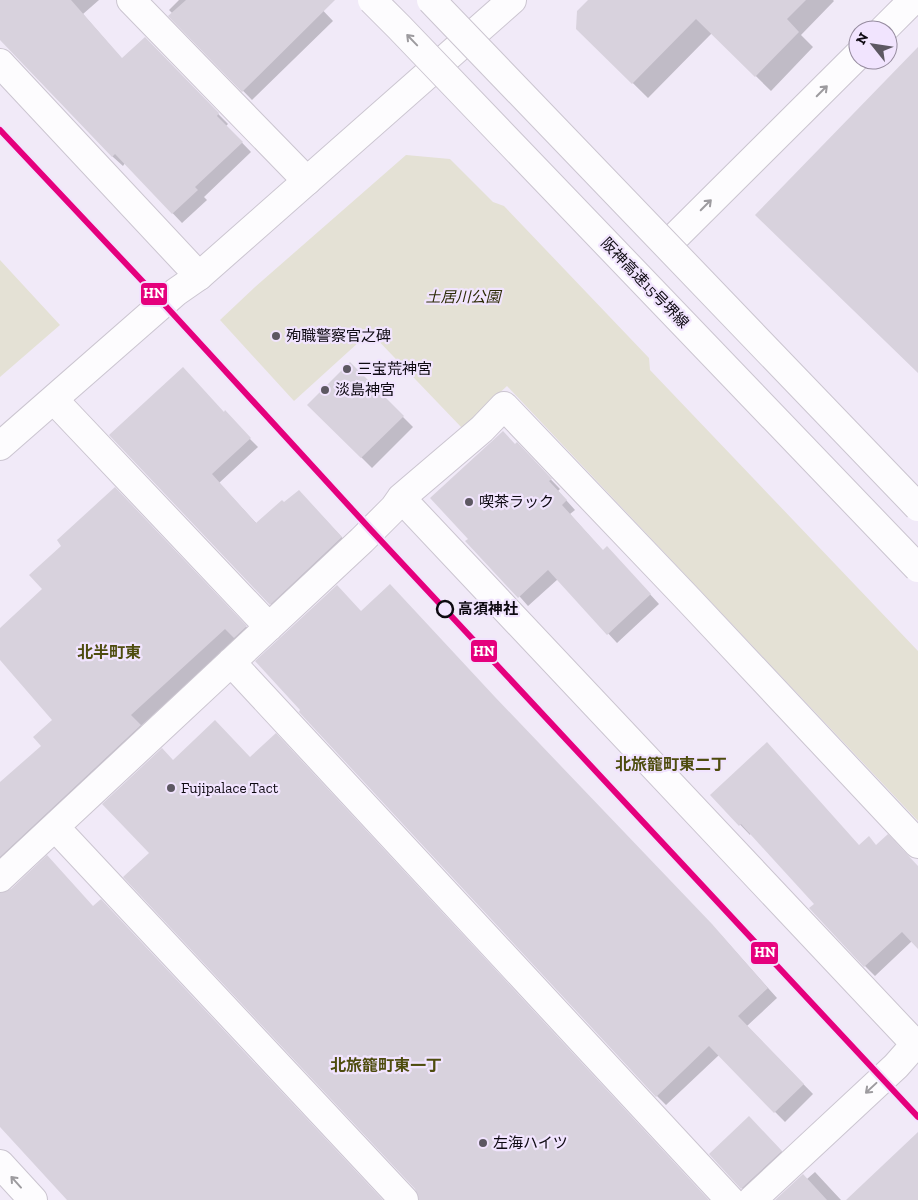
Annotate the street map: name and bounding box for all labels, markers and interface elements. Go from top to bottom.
north arrow [848,20,898,70]
text: N [852,30,872,48]
one-way arrow [406,34,418,46]
one-way arrow [815,85,828,97]
one-way arrow [700,199,712,212]
street label: 阪神高速15号堺線 [597,234,693,332]
line badge: HN [140,282,168,306]
text: HN [143,285,165,302]
park label: 土居川公園 [425,288,502,306]
place label: 殉職警察官之碑 [286,327,391,345]
marker: 殉職警察官之碑 [270,330,282,342]
place label: 三宝荒神宮 [357,360,432,378]
marker: 三宝荒神宮 [341,363,353,375]
place label: 淡島神宮 [335,381,395,399]
marker: 淡島神宮 [319,384,331,396]
place label: 喫茶ラック [479,493,554,511]
marker: 喫茶ラック [463,496,475,508]
marker: 高須神社 [436,600,454,618]
place label: 高須神社 [458,600,518,618]
line badge: HN [470,639,498,663]
district label: 北半町東 [77,643,141,662]
text: HN [473,643,495,660]
district label: 北旅籠町東二丁 [615,755,727,774]
place label: Fujipalace Tact [181,779,279,797]
marker: Fujipalace Tact [165,782,177,794]
line badge: HN [750,941,779,965]
text: HN [754,944,776,961]
district label: 北旅籠町東一丁 [330,1056,442,1075]
one-way arrow [865,1082,878,1094]
place label: 左海ハイツ [493,1134,568,1152]
marker: 左海ハイツ [477,1137,489,1149]
one-way arrow [10,1176,22,1189]

